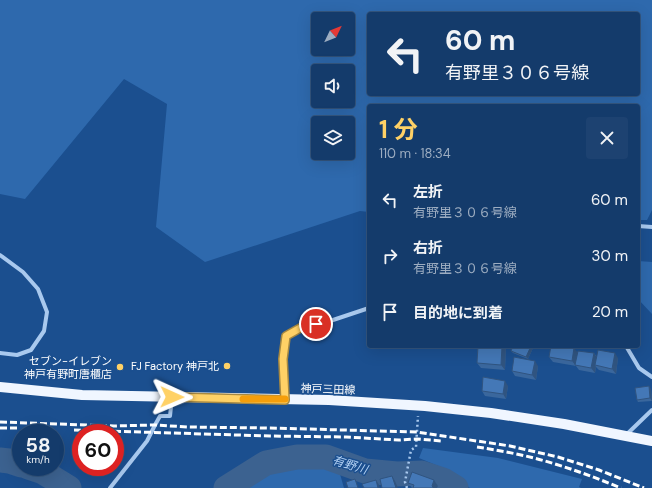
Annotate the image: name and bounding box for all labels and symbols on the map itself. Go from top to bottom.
north arrow [311,12,355,56]
pin [299,307,333,341]
place label: セブン-イレブン 神戸有野町唐櫃店 [24,354,112,381]
place label: FJ Factory 神戸北 [131,359,219,373]
marker: FJ Factory 神戸北 [222,361,232,371]
marker: セブン-イレブン 神戸有野町唐櫃店 [115,362,125,372]
position arrow [151,376,193,418]
street label: 神戸三田線 [300,381,356,397]
speed limit sign: 60 [72,424,124,476]
water label: 有野川 [330,452,371,478]

